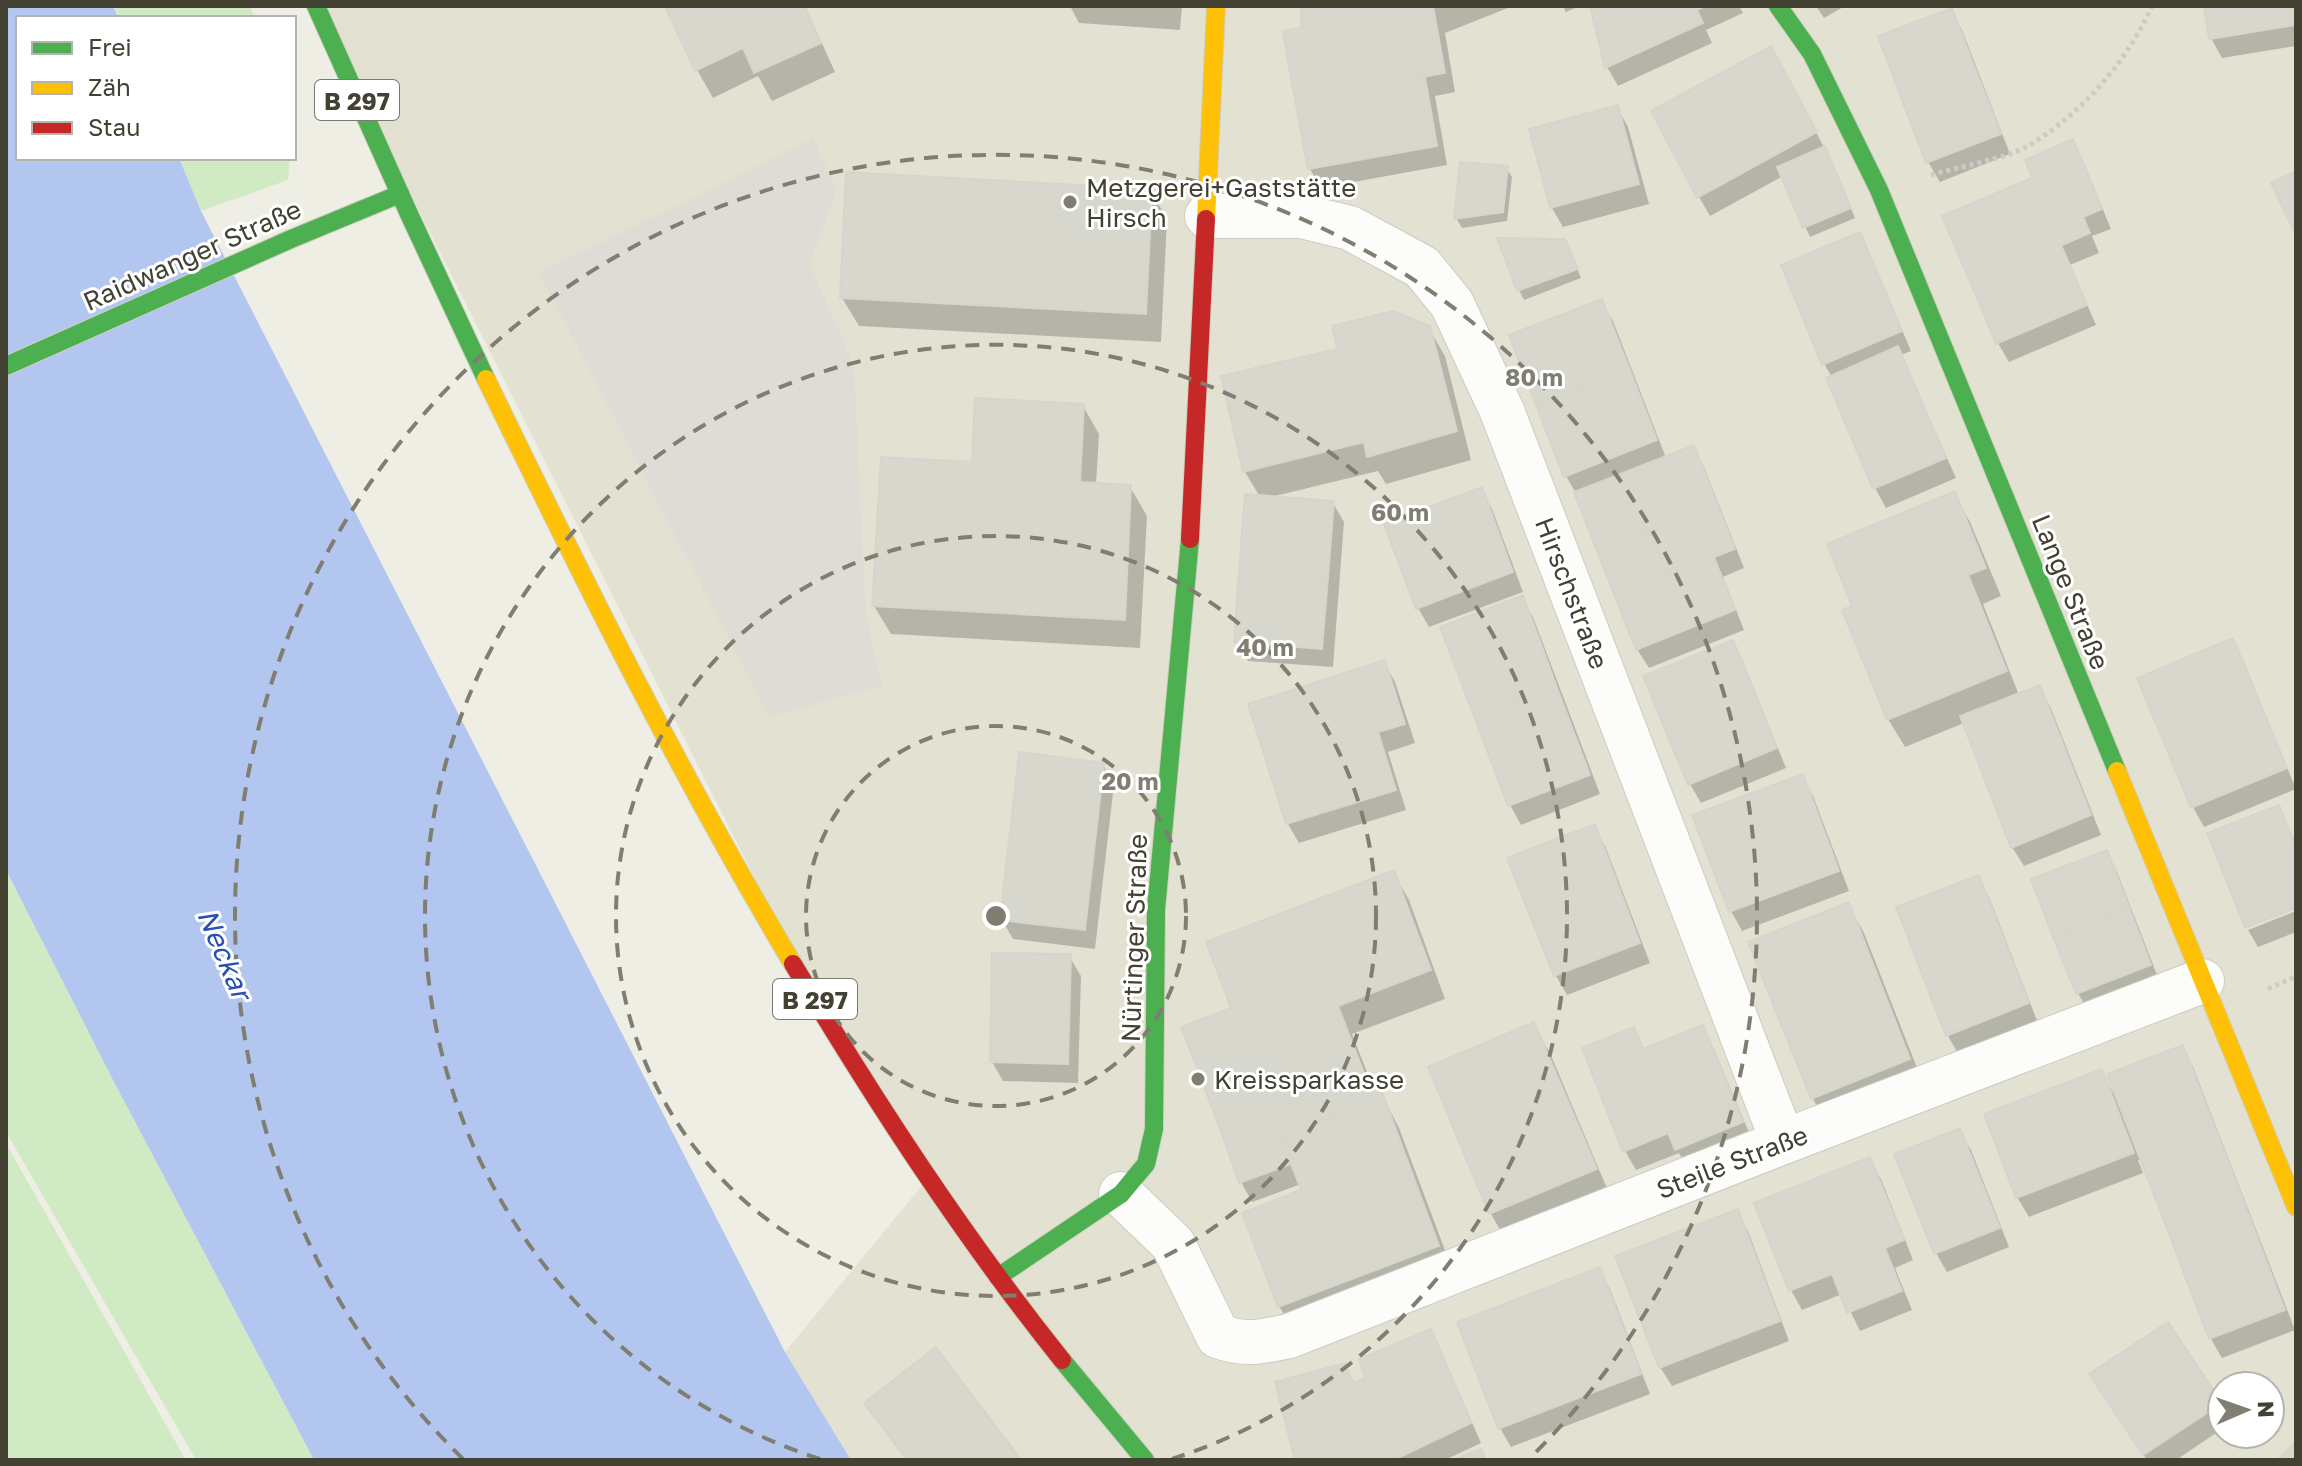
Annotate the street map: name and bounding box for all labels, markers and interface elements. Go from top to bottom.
legend [16,16,296,160]
text: Frei [88,32,132,61]
text: Zäh [88,72,131,101]
road number: B 297 [315,80,399,120]
text: Stau [88,112,141,141]
place label: Metzgerei+Gaststätte Hirsch [1086,172,1356,233]
street label: Raidwanger Straße [78,193,306,317]
marker: Metzgerei+Gaststätte Hirsch [1061,193,1079,211]
text: 80 m [1505,362,1563,391]
text: 60 m [1371,497,1429,526]
street label: Lange Straße [2026,510,2116,674]
street label: Hirschstraße [1529,513,1615,673]
text: 40 m [1236,632,1294,661]
text: 20 m [1101,766,1159,795]
street label: Nürtinger Straße [1115,833,1153,1043]
centre of rings [982,902,1010,930]
water label: Neckar [191,904,260,1008]
road number: B 297 [773,979,857,1019]
place label: Kreissparkasse [1214,1064,1404,1095]
marker: Kreissparkasse [1189,1070,1207,1088]
street label: Steile Straße [1652,1119,1812,1205]
north arrow [2206,1370,2286,1450]
text: N [2253,1400,2280,1418]

